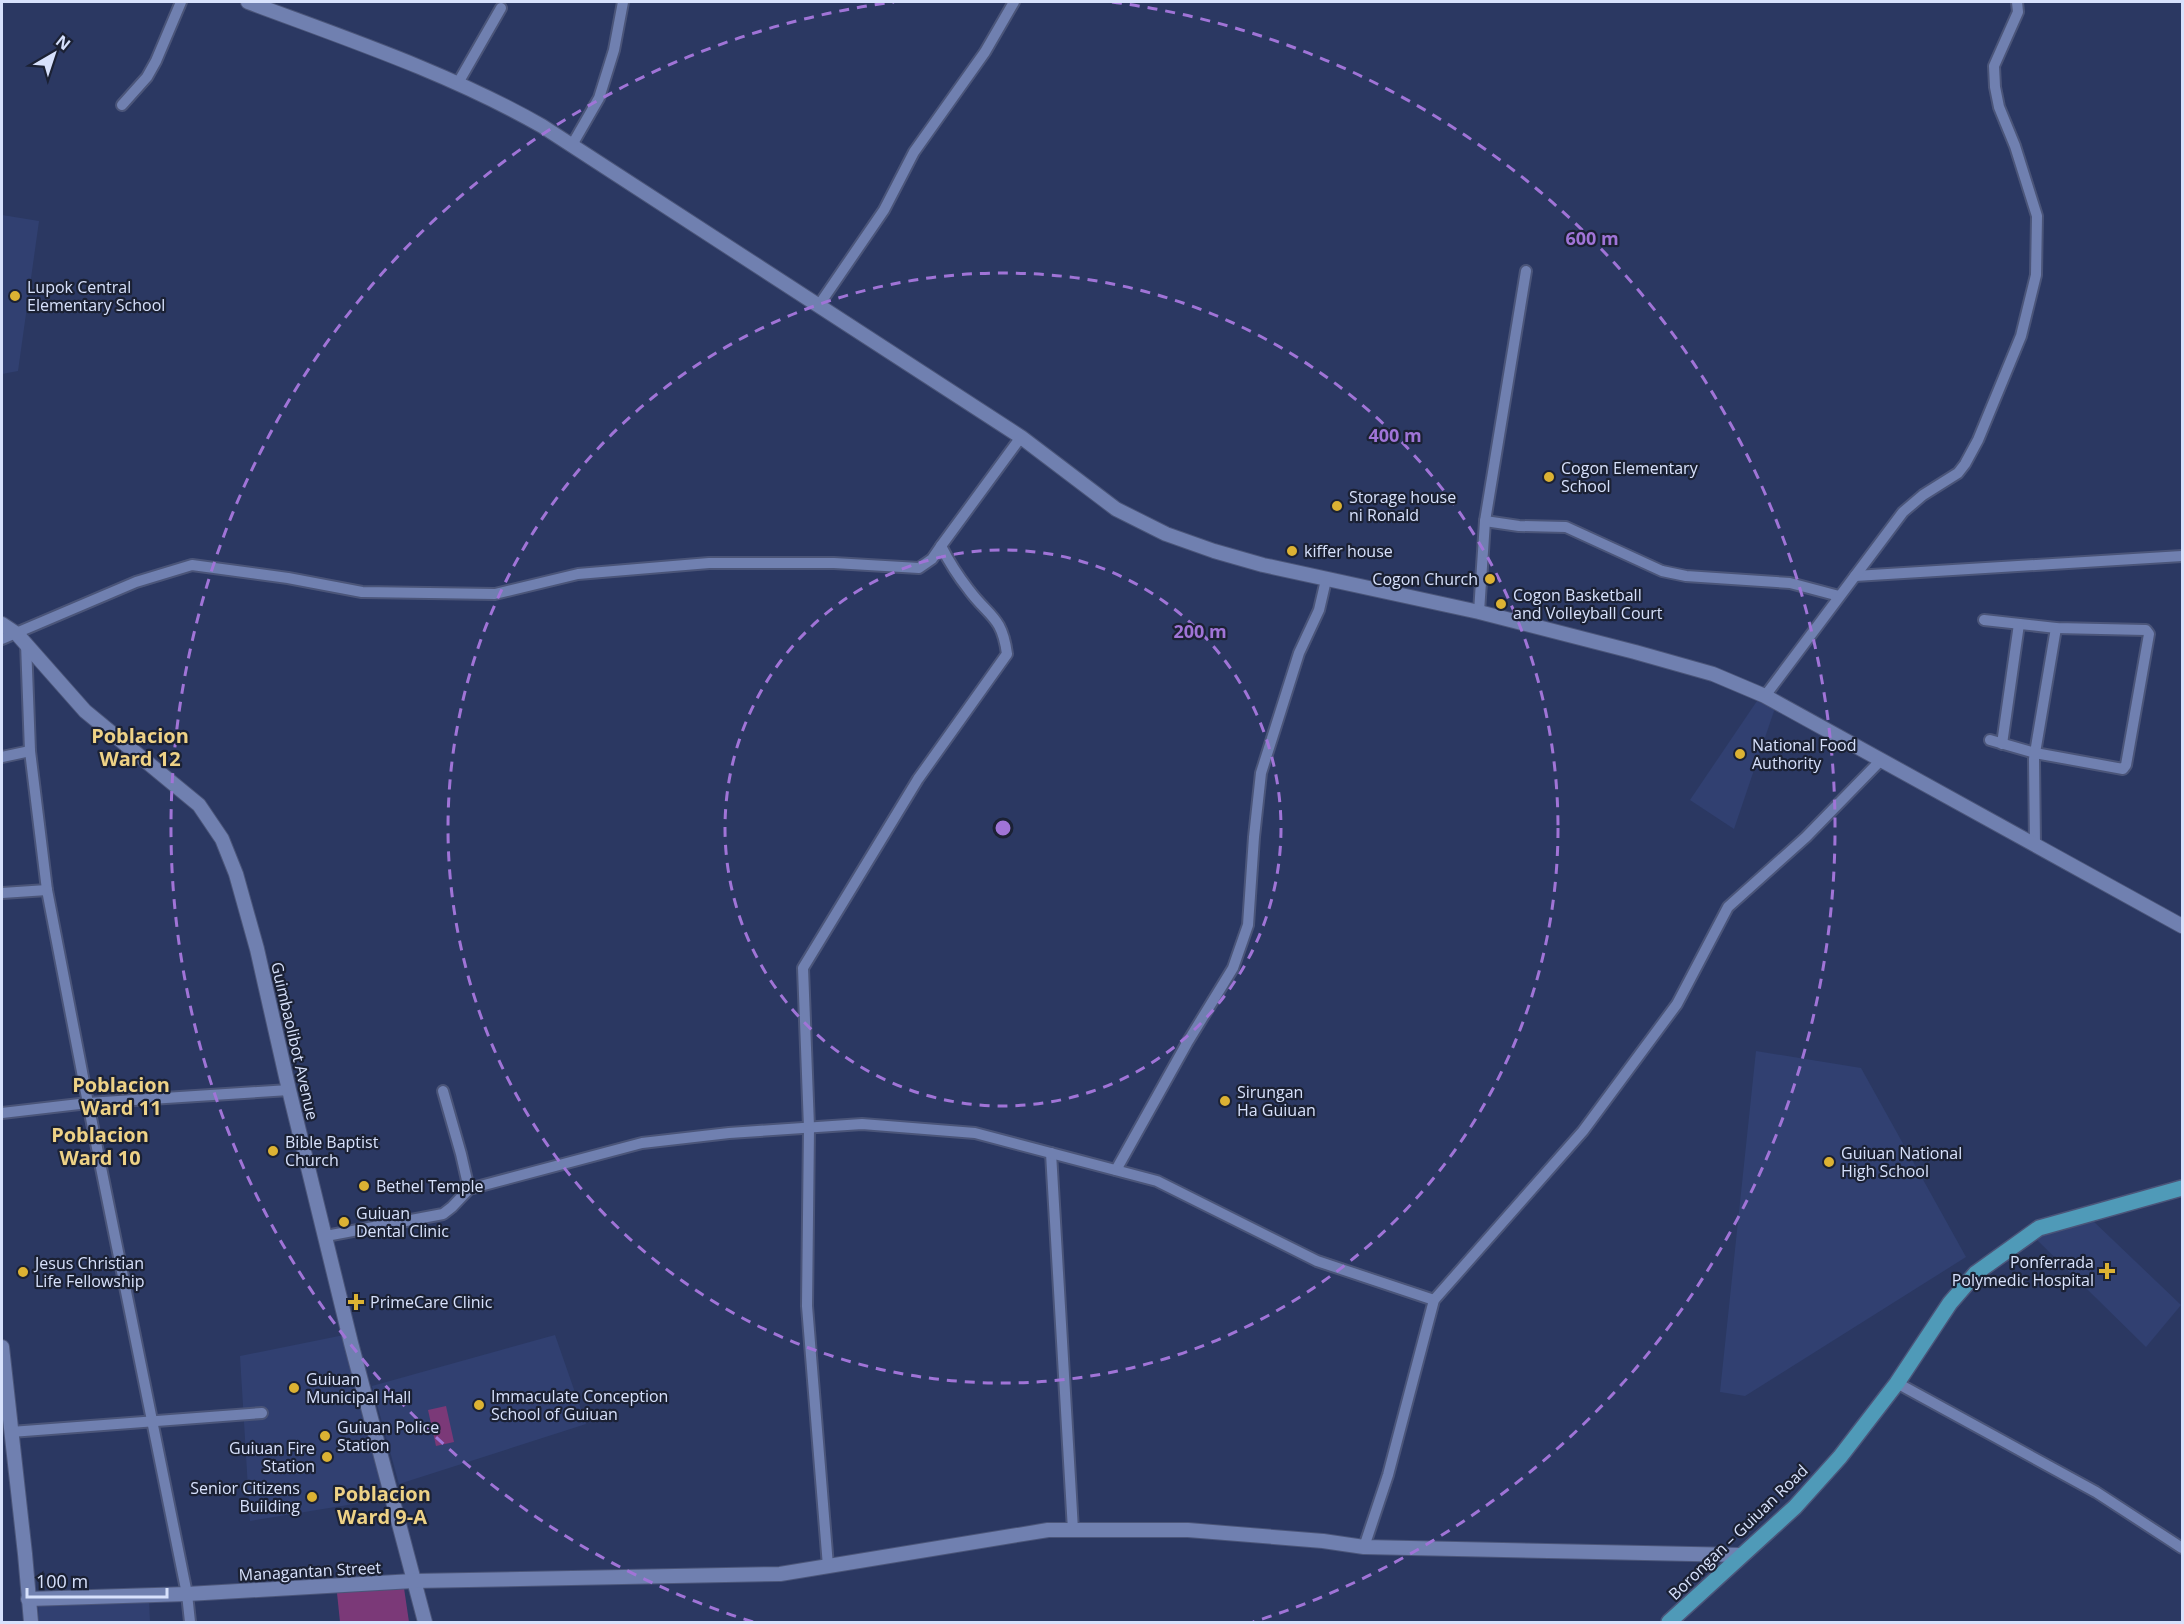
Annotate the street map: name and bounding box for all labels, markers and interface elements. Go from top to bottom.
north arrow [24,24,84,84]
text: N [51,30,75,55]
text: 600 m [1565,226,1619,250]
place label: Lupok Central Elementary School [27,276,165,316]
marker: Lupok Central Elementary School [8,289,22,303]
text: 400 m [1368,423,1422,447]
place label: Cogon Elementary School [1561,457,1699,497]
marker: Cogon Elementary School [1542,470,1556,484]
place label: Storage house ni Ronald [1349,486,1456,526]
marker: Storage house ni Ronald [1330,499,1344,513]
place label: kiffer house [1304,540,1393,562]
marker: kiffer house [1285,544,1299,558]
place label: Cogon Church [1372,568,1478,590]
marker: Cogon Church [1483,572,1497,586]
place label: Cogon Basketball and Volleyball Court [1513,584,1663,624]
marker: Cogon Basketball and Volleyball Court [1494,597,1508,611]
text: 200 m [1173,619,1227,643]
district label: Poblacion Ward 12 [91,722,189,772]
place label: National Food Authority [1752,734,1857,774]
marker: National Food Authority [1733,747,1747,761]
centre of rings [993,818,1013,838]
street label: Guimbaolibot Avenue [266,960,324,1122]
district label: Poblacion Ward 11 [72,1071,170,1121]
place label: Sirungan Ha Guiuan [1237,1081,1316,1121]
marker: Sirungan Ha Guiuan [1218,1094,1232,1108]
district label: Poblacion Ward 10 [51,1121,149,1171]
place label: Bible Baptist Church [285,1131,379,1171]
place label: Guiuan National High School [1841,1142,1962,1182]
marker: Bible Baptist Church [266,1144,280,1158]
marker: Guiuan National High School [1822,1155,1836,1169]
place label: Bethel Temple [376,1175,483,1197]
marker: Bethel Temple [357,1179,371,1193]
place label: Guiuan Dental Clinic [356,1202,449,1242]
marker: Guiuan Dental Clinic [337,1215,351,1229]
place label: Ponferrada Polymedic Hospital [1952,1251,2094,1291]
place label: Jesus Christian Life Fellowship [33,1252,145,1292]
marker: Ponferrada Polymedic Hospital [2098,1262,2116,1280]
marker: Jesus Christian Life Fellowship [16,1265,30,1279]
place label: PrimeCare Clinic [370,1291,493,1313]
marker: PrimeCare Clinic [347,1293,365,1311]
place label: Guiuan Municipal Hall [306,1368,411,1408]
marker: Guiuan Municipal Hall [287,1381,301,1395]
place label: Immaculate Conception School of Guiuan [491,1385,668,1425]
marker: Immaculate Conception School of Guiuan [472,1398,486,1412]
place label: Guiuan Police Station [337,1416,439,1456]
marker: Guiuan Police Station [318,1429,332,1443]
place label: Guiuan Fire Station [229,1437,315,1477]
marker: Guiuan Fire Station [320,1450,334,1464]
street label: Borongan – Guiuan Road [1663,1459,1813,1605]
place label: Senior Citizens Building [190,1477,300,1517]
district label: Poblacion Ward 9-A [333,1480,431,1530]
marker: Senior Citizens Building [305,1490,319,1504]
street label: Managantan Street [238,1556,382,1586]
scale bar [27,1561,166,1599]
text: 100 m [36,1569,88,1593]

